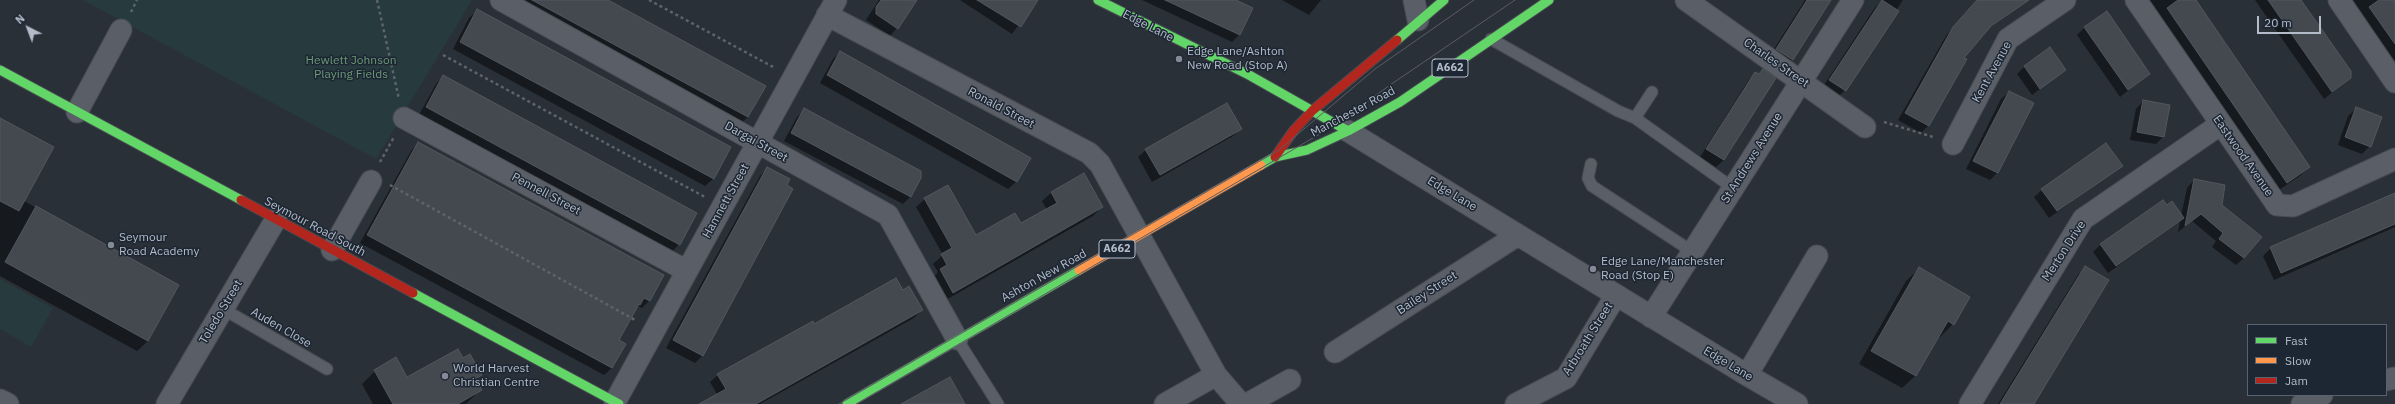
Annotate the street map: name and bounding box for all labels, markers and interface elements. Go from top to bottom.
street label: Edge Lane [1120,7,1176,45]
north arrow [8,8,48,48]
scale bar [2259,8,2323,34]
text: N [12,11,28,27]
text: 20 m [2264,15,2292,30]
street label: Charles Street [1741,35,1811,91]
street label: Kent Avenue [1969,39,2015,105]
place label: Edge Lane/Ashton New Road (Stop A) [1187,45,1288,73]
park label: Hewlett Johnson Playing Fields [305,54,397,82]
marker: Edge Lane/Ashton New Road (Stop A) [1174,54,1184,64]
road number: A662 [1432,59,1468,77]
street label: Ronald Street [965,84,1037,132]
street label: Manchester Road [1308,84,1398,140]
street label: St Andrews Avenue [1718,110,1786,206]
street label: Eastwood Avenue [2210,113,2276,199]
street label: Dargai Street [722,119,790,165]
street label: Hamnett Street [700,161,752,241]
street label: Pennell Street [509,170,583,218]
street label: Edge Lane [1425,174,1479,214]
street label: Seymour Road South [262,194,368,260]
street label: Merton Drive [2039,218,2089,284]
place label: Seymour Road Academy [119,231,199,259]
marker: Seymour Road Academy [106,240,116,250]
road number: A662 [1099,240,1135,258]
street label: Ashton New Road [999,247,1089,305]
place label: Edge Lane/Manchester Road (Stop E) [1601,255,1724,283]
marker: Edge Lane/Manchester Road (Stop E) [1588,264,1598,274]
street label: Bailey Street [1394,268,1460,318]
street label: Toledo Street [196,277,246,347]
street label: Arbroath Street [1560,300,1616,378]
street label: Auden Close [248,305,314,351]
legend [2247,324,2387,396]
text: Fast [2285,333,2308,348]
street label: Edge Lane [1701,344,1755,384]
text: Slow [2285,353,2311,368]
place label: World Harvest Christian Centre [453,362,540,390]
marker: World Harvest Christian Centre [440,371,450,381]
text: Jam [2285,373,2308,388]

